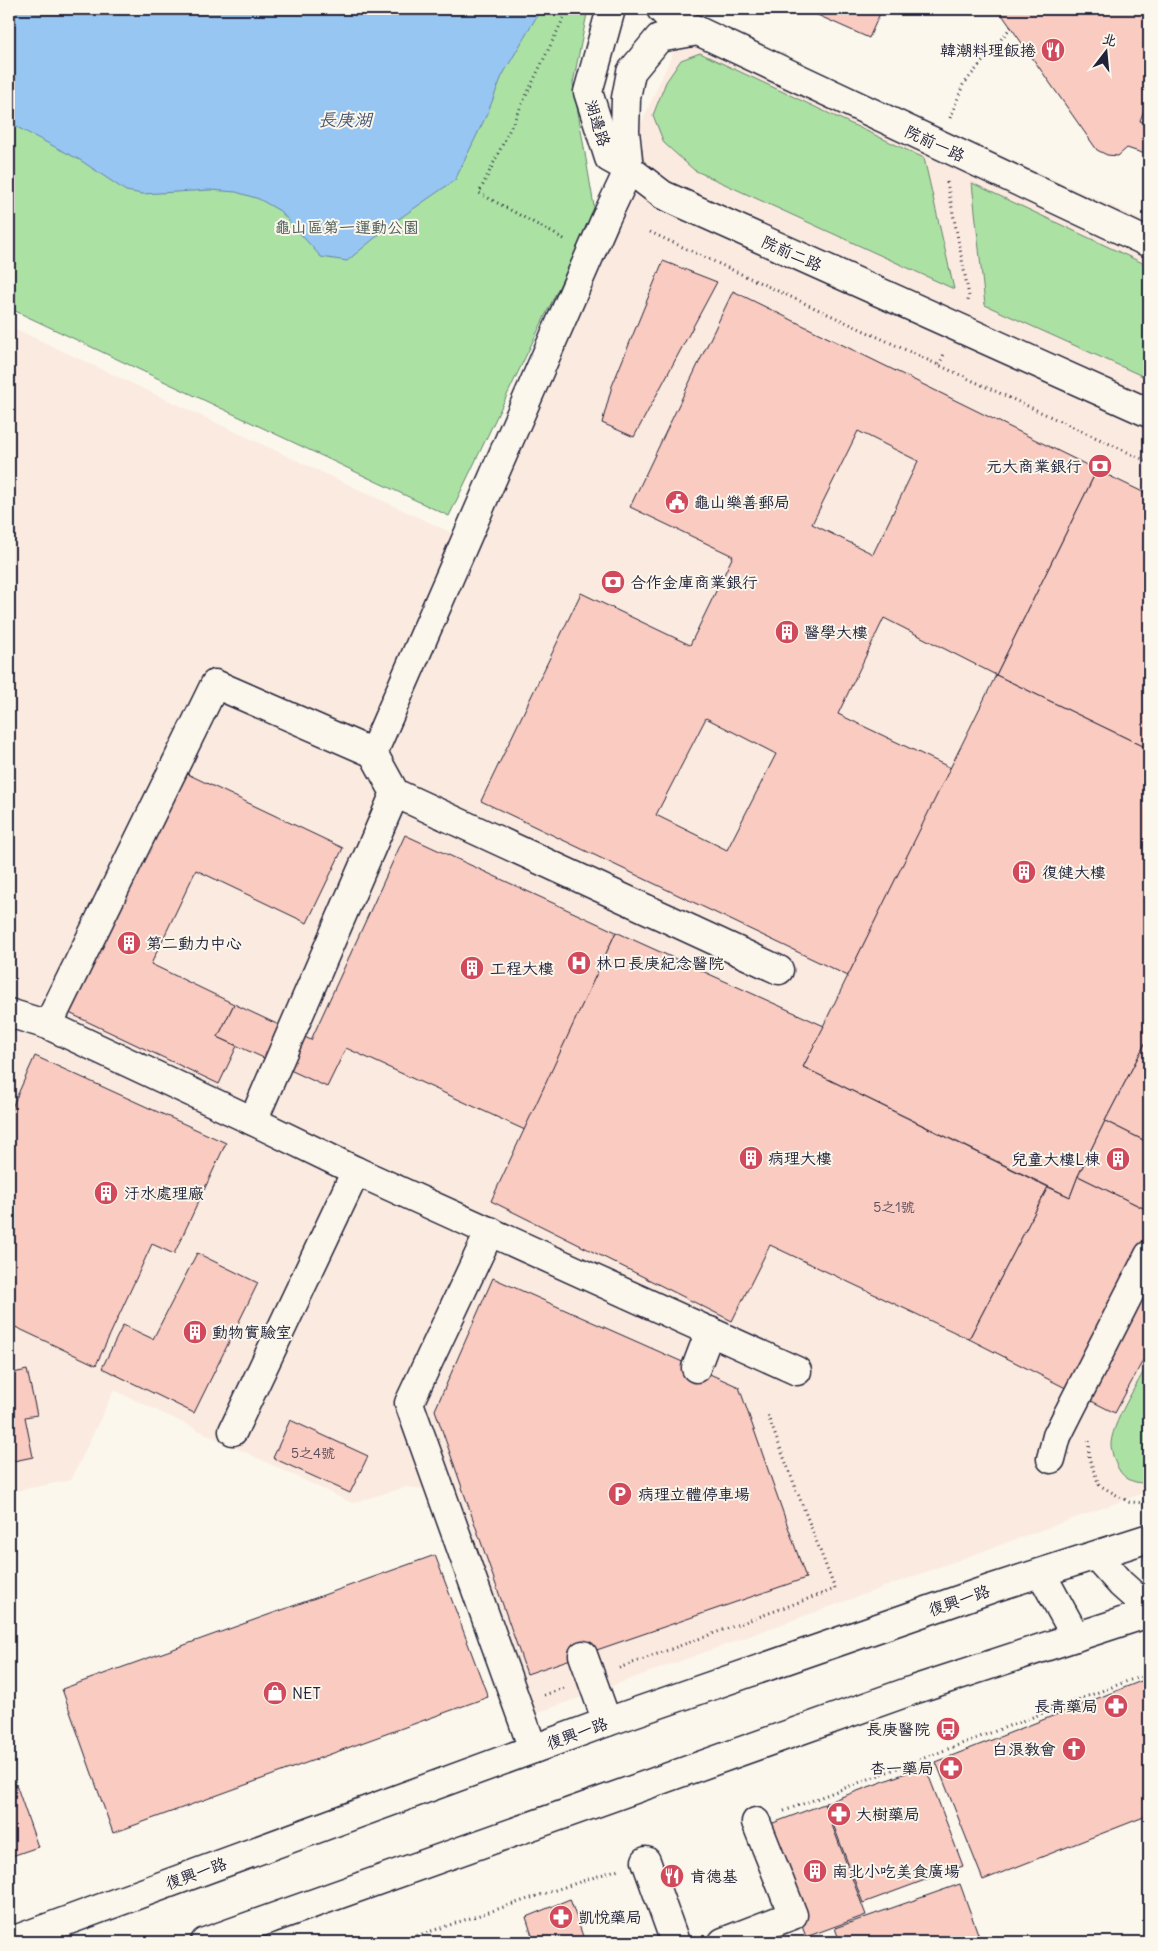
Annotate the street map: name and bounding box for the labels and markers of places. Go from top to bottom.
restaurant icon: 韓潮料理飯捲 [1040,37,1066,63]
place label: 韓潮料理飯捲 [940,40,1036,60]
bank icon: 元大商業銀行 [1087,453,1113,479]
place label: 元大商業銀行 [986,456,1082,476]
public building icon: 龜山樂善郵局 [664,489,690,515]
place label: 龜山樂善郵局 [694,492,790,512]
bank icon: 合作金庫商業銀行 [600,569,626,595]
place label: 合作金庫商業銀行 [630,572,758,592]
building icon: 醫學大樓 [774,619,800,645]
place label: 醫學大樓 [804,622,868,642]
building icon: 復健大樓 [1011,859,1037,885]
place label: 復健大樓 [1042,862,1106,882]
building icon: 第二動力中心 [116,930,142,956]
place label: 第二動力中心 [146,933,242,953]
hospital icon: 林口長庚紀念醫院 [566,950,592,976]
place label: 林口長庚紀念醫院 [596,953,724,973]
building icon: 工程大樓 [459,955,485,981]
place label: 工程大樓 [490,958,554,978]
building icon: 病理大樓 [738,1145,764,1171]
building icon: 兒童大樓L棟 [1105,1146,1131,1172]
place label: 病理大樓 [768,1148,832,1168]
place label: 兒童大樓L棟 [1011,1149,1101,1169]
building icon: 汙水處理廠 [93,1180,119,1206]
place label: 汙水處理廠 [124,1183,204,1203]
building icon: 動物實驗室 [182,1319,208,1345]
place label: 動物實驗室 [212,1322,292,1342]
parking icon: 病理立體停車場 [607,1481,633,1507]
place label: 病理立體停車場 [638,1484,750,1504]
shop icon: NET [262,1680,288,1706]
place label: NET [292,1683,321,1703]
pharmacy icon: 長青藥局 [1103,1693,1129,1719]
place label: 長青藥局 [1034,1696,1098,1716]
bus stop icon: 長庚醫院 [935,1716,961,1742]
place label: 長庚醫院 [866,1719,930,1739]
church icon: 白浪教會 [1061,1736,1087,1762]
place label: 白浪教會 [992,1739,1056,1759]
pharmacy icon: 杏一藥局 [938,1755,964,1781]
place label: 杏一藥局 [870,1758,934,1778]
pharmacy icon: 大樹藥局 [826,1801,852,1827]
place label: 大樹藥局 [856,1804,920,1824]
building icon: 南北小吃美食廣場 [802,1858,828,1884]
place label: 南北小吃美食廣場 [832,1861,960,1881]
restaurant icon: 肯德基 [659,1863,685,1889]
place label: 肯德基 [690,1866,738,1886]
pharmacy icon: 凱悅藥局 [548,1904,574,1930]
place label: 凱悅藥局 [578,1907,642,1927]

